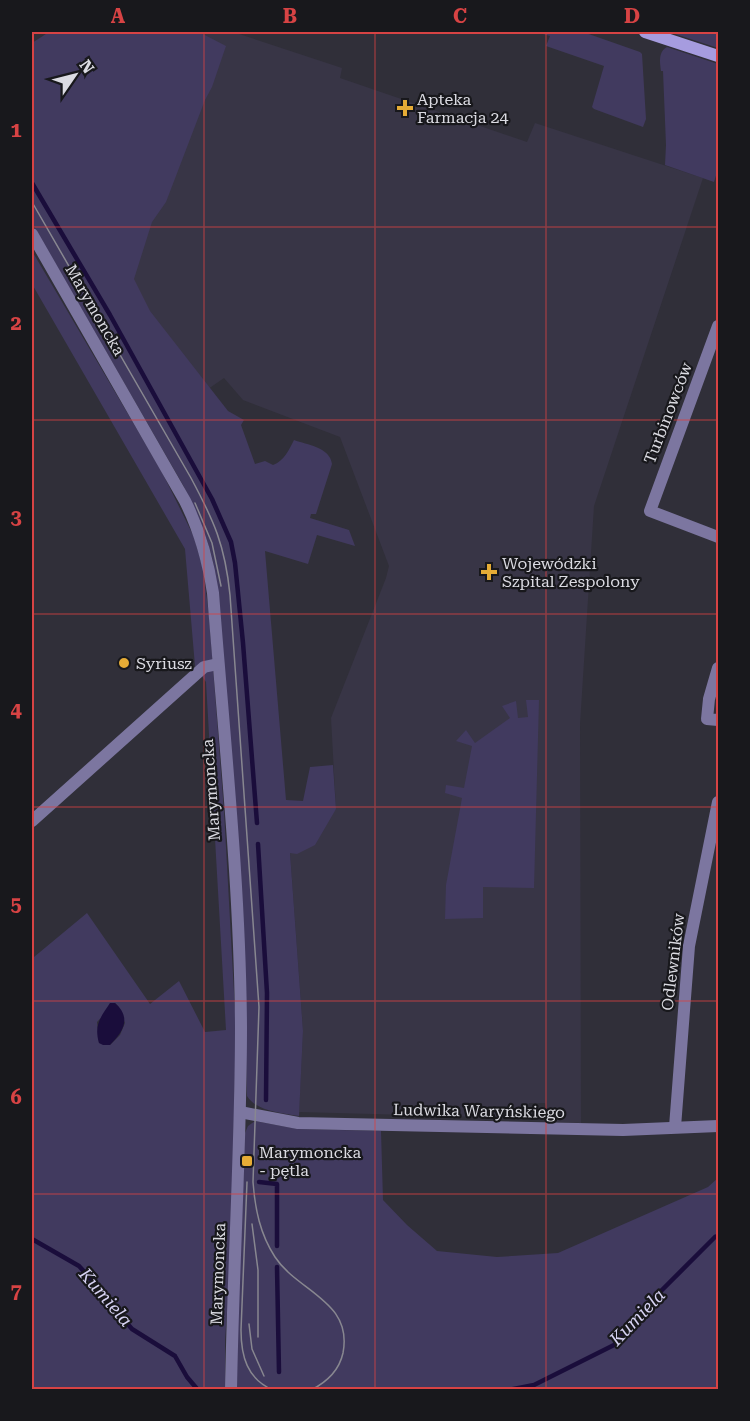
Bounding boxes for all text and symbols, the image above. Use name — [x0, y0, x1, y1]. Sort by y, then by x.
text: A — [111, 4, 126, 28]
text: B — [283, 4, 297, 28]
text: C — [453, 4, 467, 28]
text: D — [624, 4, 640, 28]
north arrow — [45, 45, 105, 105]
text: N — [76, 56, 98, 77]
place label: Apteka Farmacja 24 — [417, 90, 508, 127]
marker: Apteka Farmacja 24 — [398, 101, 412, 115]
text: 1 — [10, 118, 22, 142]
street label: Marymoncka — [61, 261, 129, 359]
text: 2 — [10, 311, 22, 335]
street label: Turbinowców — [640, 359, 696, 466]
text: 3 — [10, 505, 22, 529]
place label: Wojewódzki Szpital Zespolony — [502, 554, 640, 591]
marker: Wojewódzki Szpital Zespolony — [480, 563, 498, 581]
place label: Syriusz — [136, 654, 192, 673]
marker: Syriusz — [117, 656, 131, 670]
text: 4 — [10, 698, 22, 722]
street label: Marymoncka — [198, 738, 224, 842]
text: 5 — [10, 892, 22, 916]
street label: Odlewników — [658, 912, 688, 1012]
text: 6 — [10, 1085, 22, 1109]
street label: Ludwika Waryńskiego — [393, 1100, 565, 1122]
place label: Marymoncka - pętla — [259, 1143, 361, 1180]
marker: Marymoncka - pętla — [240, 1154, 254, 1168]
street label: Marymoncka — [207, 1222, 229, 1325]
water label: Kumiela — [74, 1263, 137, 1331]
text: 7 — [10, 1279, 22, 1303]
water label: Kumiela — [604, 1284, 669, 1350]

